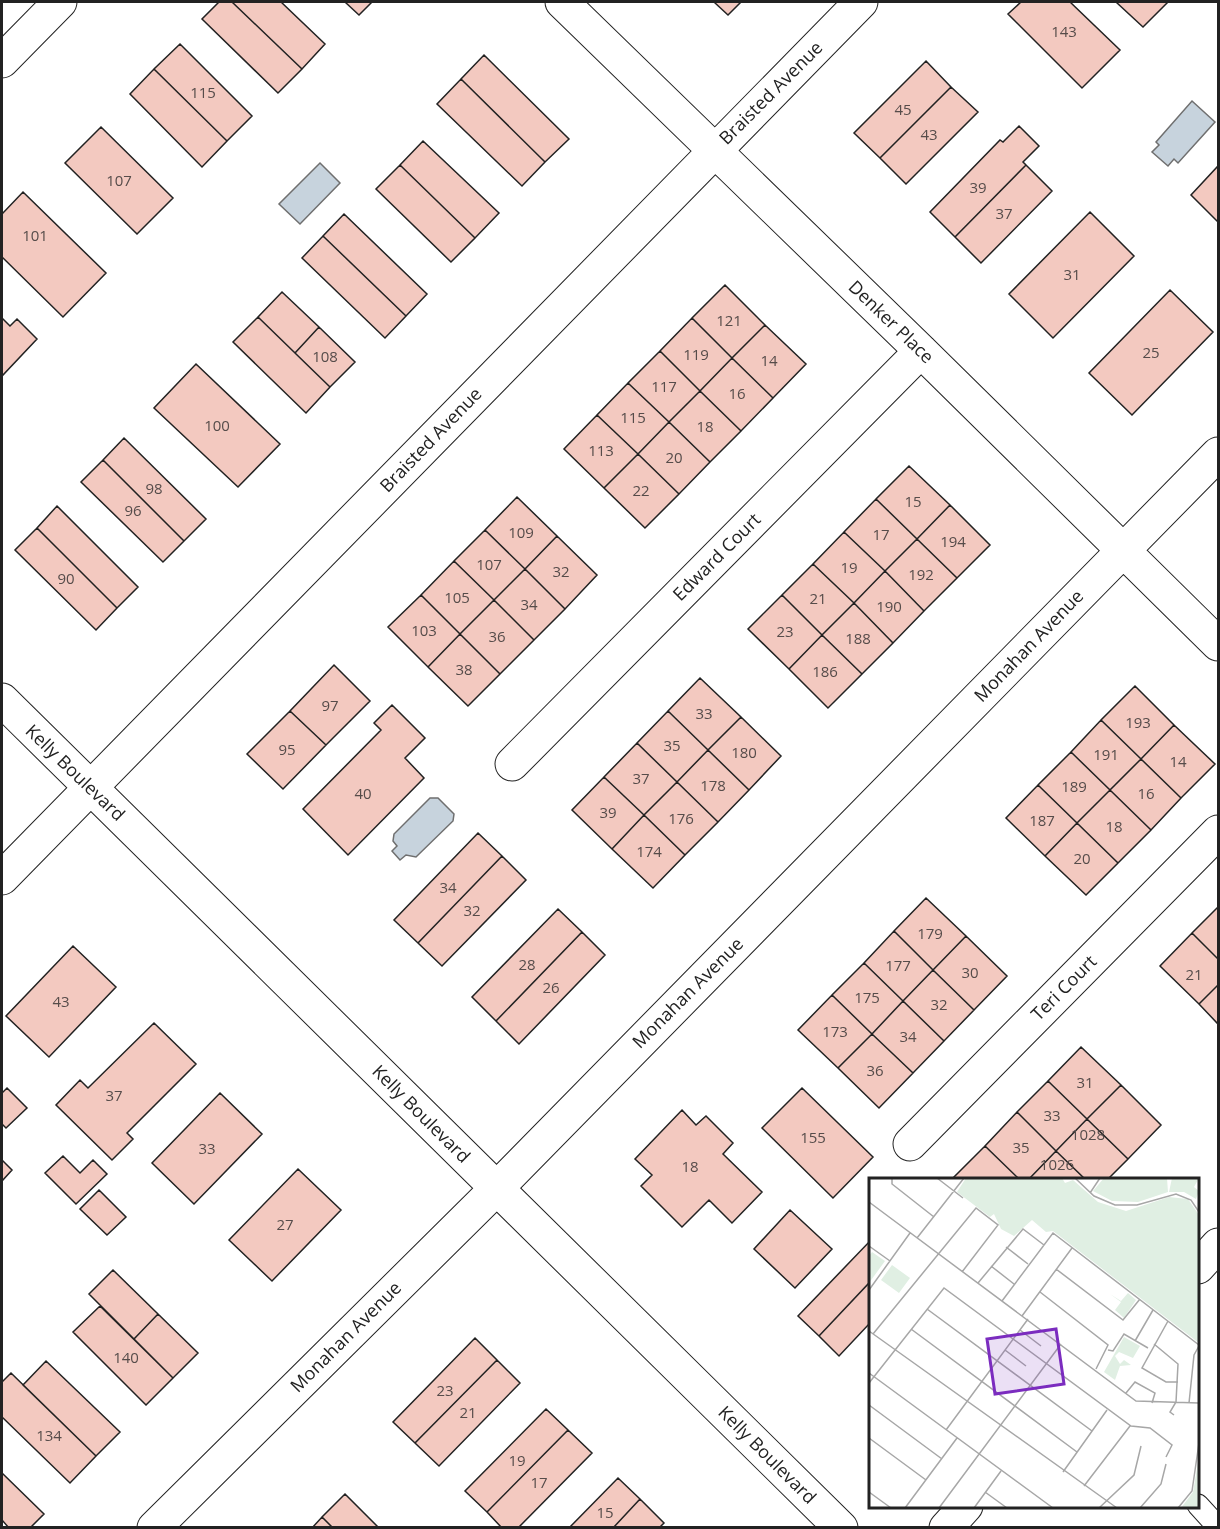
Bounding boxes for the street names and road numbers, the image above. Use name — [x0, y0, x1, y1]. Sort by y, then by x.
street label: Braisted Avenue — [713, 35, 827, 149]
street label: Denker Place — [844, 274, 940, 368]
street label: Braisted Avenue — [374, 382, 486, 497]
street label: Edward Court — [667, 507, 765, 605]
street label: Monahan Avenue — [968, 584, 1088, 707]
street label: Kelly Boulevard — [21, 719, 131, 826]
street label: Monahan Avenue — [627, 932, 748, 1053]
street label: Teri Court — [1025, 949, 1101, 1025]
street label: Kelly Boulevard — [367, 1059, 476, 1168]
street label: Monahan Avenue — [285, 1276, 406, 1397]
street label: Kelly Boulevard — [713, 1400, 822, 1509]

